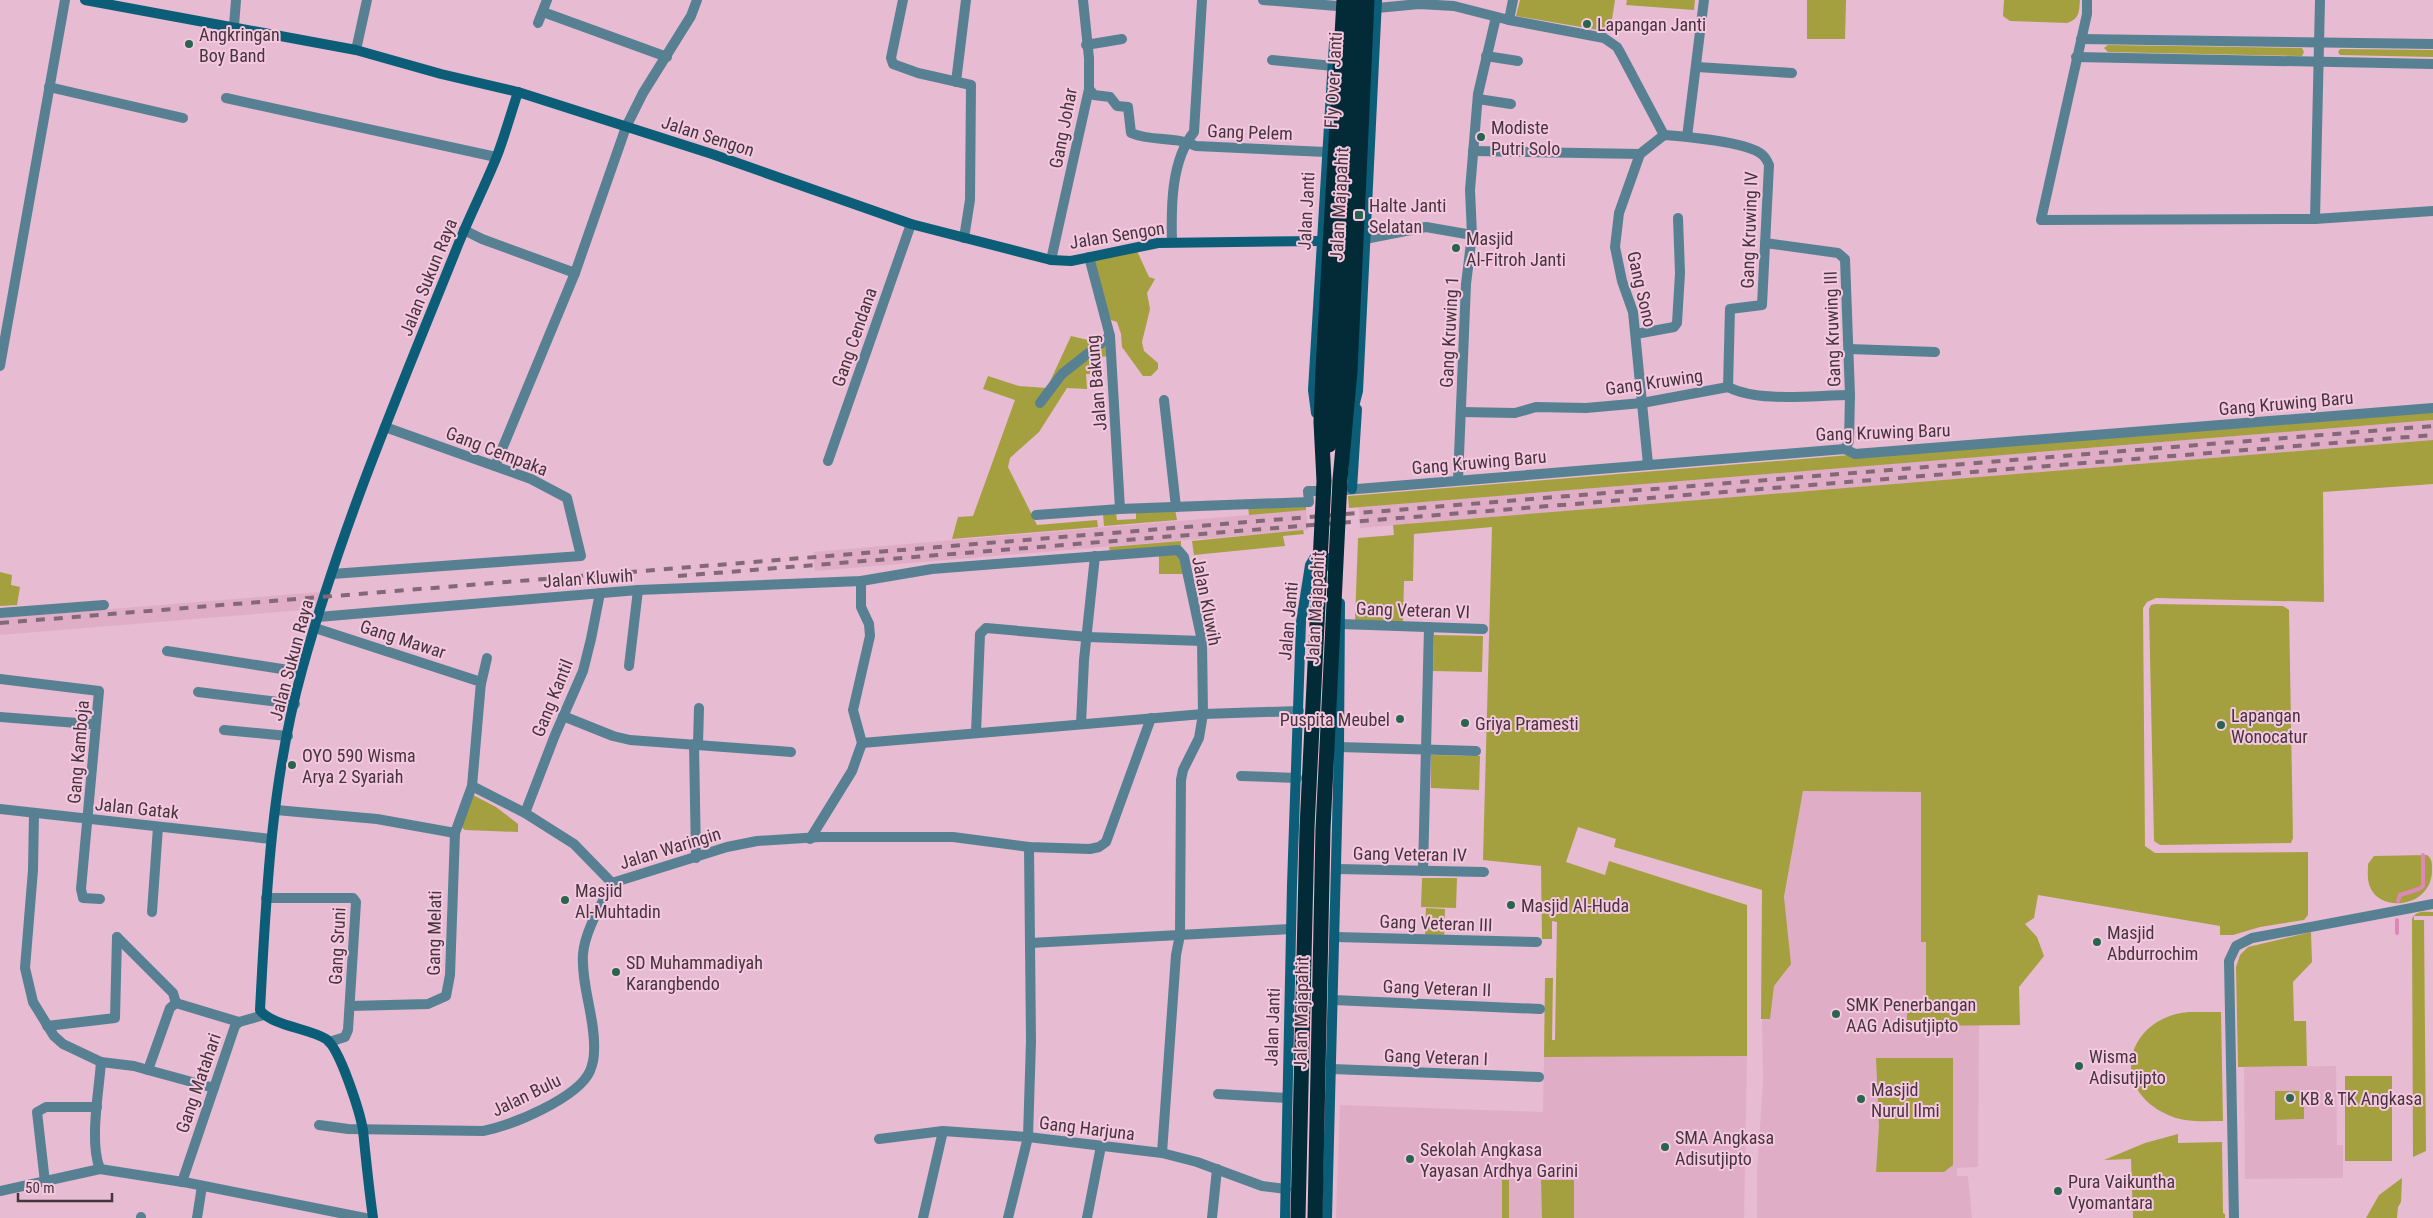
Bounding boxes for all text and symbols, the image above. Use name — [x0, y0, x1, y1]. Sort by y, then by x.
place label: Lapangan Janti — [1597, 14, 1706, 35]
marker: Lapangan Janti — [1581, 18, 1593, 30]
place label: Angkringan Boy Band — [199, 24, 280, 66]
street label: Fly Over Janti — [1320, 31, 1346, 129]
marker: Angkringan Boy Band — [183, 38, 195, 50]
street label: Gang Johar — [1045, 85, 1081, 170]
street label: Jalan Sengon — [659, 111, 757, 161]
place label: Modiste Putri Solo — [1491, 117, 1560, 159]
street label: Gang Pelem — [1207, 120, 1293, 144]
marker: Modiste Putri Solo — [1475, 131, 1487, 143]
street label: Jalan Majapahit — [1326, 147, 1352, 261]
street label: Jalan Janti — [1293, 171, 1319, 251]
street label: Gang Kruwing IV — [1736, 171, 1762, 289]
place label: Halte Janti Selatan — [1369, 195, 1446, 237]
marker: Halte Janti Selatan — [1353, 209, 1365, 221]
street label: Jalan Sukun Raya — [395, 215, 461, 339]
street label: Jalan Sengon — [1068, 217, 1166, 253]
place label: Masjid Al-Fitroh Janti — [1466, 228, 1566, 270]
marker: Masjid Al-Fitroh Janti — [1450, 242, 1462, 254]
street label: Gang Sono — [1623, 249, 1661, 329]
street label: Gang Kruwing III — [1819, 271, 1845, 387]
street label: Gang Kruwing 1 — [1436, 276, 1462, 388]
street label: Gang Cendana — [827, 285, 881, 389]
street label: Jalan Bakung — [1081, 334, 1111, 432]
street label: Gang Kruwing — [1604, 365, 1704, 399]
street label: Gang Kruwing Baru — [2218, 387, 2354, 419]
street label: Gang Kruwing Baru — [1815, 419, 1951, 445]
street label: Gang Cempaka — [443, 422, 551, 480]
street label: Gang Kruwing Baru — [1411, 446, 1547, 478]
street label: Jalan Majapahit — [1302, 551, 1328, 665]
street label: Jalan Kluwih — [1188, 555, 1226, 647]
street label: Jalan Kluwih — [542, 564, 634, 592]
street label: Jalan Janti — [1274, 581, 1302, 661]
street label: Jalan Sukun Raya — [265, 597, 317, 723]
street label: Gang Veteran VI — [1356, 598, 1470, 622]
street label: Gang Mawar — [357, 615, 449, 663]
street label: Gang Kantil — [527, 656, 577, 740]
street label: Gang Kamboja — [63, 700, 93, 804]
place label: Lapangan Wonocatur — [2231, 705, 2308, 747]
place label: Puspita Meubel — [1280, 709, 1390, 730]
marker: Puspita Meubel — [1394, 713, 1406, 725]
place label: Griya Pramesti — [1475, 713, 1579, 734]
marker: Griya Pramesti — [1459, 717, 1471, 729]
marker: Lapangan Wonocatur — [2215, 719, 2227, 731]
place label: OYO 590 Wisma Arya 2 Syariah — [302, 745, 416, 787]
marker: OYO 590 Wisma Arya 2 Syariah — [286, 759, 298, 771]
street label: Jalan Gatak — [94, 793, 180, 823]
street label: Jalan Waringin — [617, 823, 723, 873]
street label: Gang Veteran IV — [1353, 843, 1467, 865]
place label: Masjid Al-Muhtadin — [575, 880, 661, 922]
street label: Gang Melati — [423, 890, 445, 976]
marker: Masjid Al-Muhtadin — [559, 894, 571, 906]
place label: Masjid Al-Huda — [1521, 895, 1629, 916]
marker: Masjid Al-Huda — [1505, 899, 1517, 911]
street label: Gang Sruni — [324, 907, 350, 985]
street label: Gang Veteran III — [1379, 911, 1493, 935]
place label: Masjid Abdurrochim — [2107, 922, 2198, 964]
marker: Masjid Abdurrochim — [2091, 936, 2103, 948]
place label: SD Muhammadiyah Karangbendo — [626, 952, 763, 994]
street label: Jalan Majapahit — [1290, 956, 1312, 1070]
marker: SD Muhammadiyah Karangbendo — [610, 966, 622, 978]
street label: Gang Veteran II — [1382, 976, 1492, 1000]
street label: Jalan Janti — [1260, 987, 1284, 1067]
place label: SMK Penerbangan AAG Adisutjipto — [1846, 994, 1976, 1036]
marker: SMK Penerbangan AAG Adisutjipto — [1830, 1008, 1842, 1020]
street label: Gang Matahari — [171, 1030, 225, 1136]
street label: Gang Veteran I — [1384, 1045, 1488, 1069]
place label: Wisma Adisutjipto — [2089, 1046, 2166, 1088]
marker: Wisma Adisutjipto — [2073, 1060, 2085, 1072]
street label: Jalan Bulu — [488, 1069, 564, 1121]
place label: Masjid Nurul Ilmi — [1871, 1079, 1940, 1121]
place label: KB & TK Angkasa — [2300, 1088, 2422, 1109]
marker: KB & TK Angkasa — [2284, 1092, 2296, 1104]
marker: Masjid Nurul Ilmi — [1855, 1093, 1867, 1105]
street label: Gang Harjuna — [1038, 1112, 1136, 1144]
place label: SMA Angkasa Adisutjipto — [1675, 1127, 1774, 1169]
place label: Sekolah Angkasa Yayasan Ardhya Garini — [1420, 1139, 1578, 1181]
marker: SMA Angkasa Adisutjipto — [1659, 1141, 1671, 1153]
marker: Sekolah Angkasa Yayasan Ardhya Garini — [1404, 1153, 1416, 1165]
scale bar — [18, 1170, 111, 1202]
place label: Pura Vaikuntha Vyomantara — [2068, 1171, 2175, 1213]
text: 50 m — [25, 1179, 55, 1197]
marker: Pura Vaikuntha Vyomantara — [2052, 1185, 2064, 1197]

